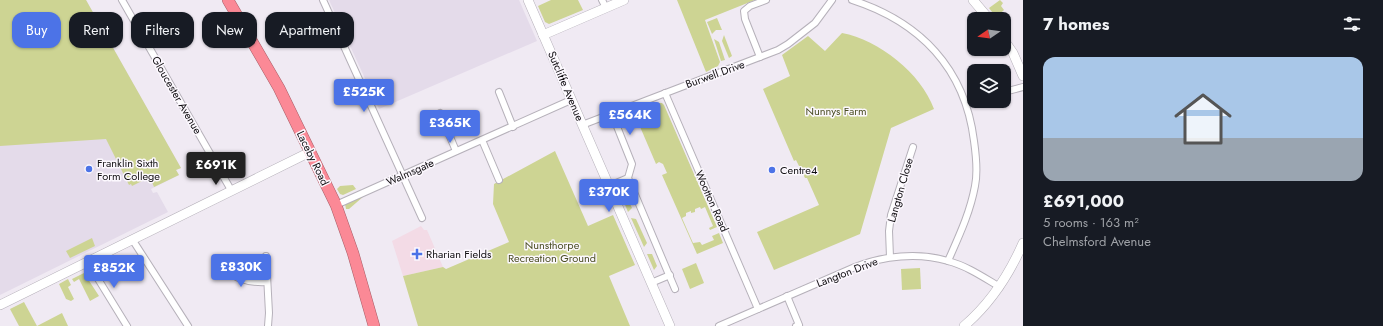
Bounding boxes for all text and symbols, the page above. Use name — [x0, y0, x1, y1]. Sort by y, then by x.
chip: Buy — [12, 12, 61, 48]
chip: Rent — [69, 12, 123, 48]
chip: Filters — [131, 12, 194, 48]
chip: New — [202, 12, 257, 48]
chip: Apartment — [265, 12, 354, 48]
north arrow — [967, 12, 1011, 56]
map controls — [967, 12, 1011, 108]
text: 7 homes — [1043, 12, 1110, 36]
icon: filters — [1341, 13, 1363, 35]
street label: Sutcliffe Avenue — [544, 49, 588, 124]
street label: Gloucester Avenue — [148, 53, 206, 137]
street label: Burwell Drive — [683, 56, 747, 92]
button: layers — [967, 64, 1011, 108]
pin: £525K — [336, 79, 392, 113]
text: £525K — [343, 82, 385, 101]
icon: home — [1167, 83, 1239, 155]
pin: £564K — [602, 102, 658, 136]
park label: Nunnys Farm — [805, 103, 867, 119]
text: £564K — [608, 105, 652, 124]
pin: £365K — [422, 110, 478, 144]
text: £365K — [429, 113, 471, 132]
street label: Laceby Road — [293, 128, 333, 188]
pin: £691K — [188, 152, 244, 186]
street label: Walmsgate — [384, 154, 437, 190]
place label: Franklin Sixth Form College — [97, 155, 160, 184]
text: £691K — [195, 155, 237, 174]
street label: Langton Close — [883, 156, 917, 224]
place label: Centre4 — [780, 162, 818, 178]
marker: Franklin Sixth Form College — [84, 164, 94, 174]
marker: Centre4 — [767, 165, 777, 175]
street label: Wootton Road — [691, 168, 733, 234]
pin: £370K — [581, 179, 637, 213]
text: £370K — [588, 182, 630, 201]
text: £691,000 — [1043, 189, 1124, 213]
text: 5 rooms · 163 m² — [1043, 213, 1139, 232]
text: Chelmsford Avenue — [1043, 232, 1151, 251]
park label: Nunsthorpe Recreation Ground — [508, 237, 596, 266]
place label: Rharian Fields — [426, 246, 492, 262]
marker: Rharian Fields — [411, 248, 423, 260]
street label: Langton Drive — [814, 253, 880, 291]
pin: £830K — [213, 254, 269, 288]
pin: £852K — [86, 255, 142, 289]
text: £830K — [220, 257, 262, 276]
text: £852K — [93, 258, 135, 277]

